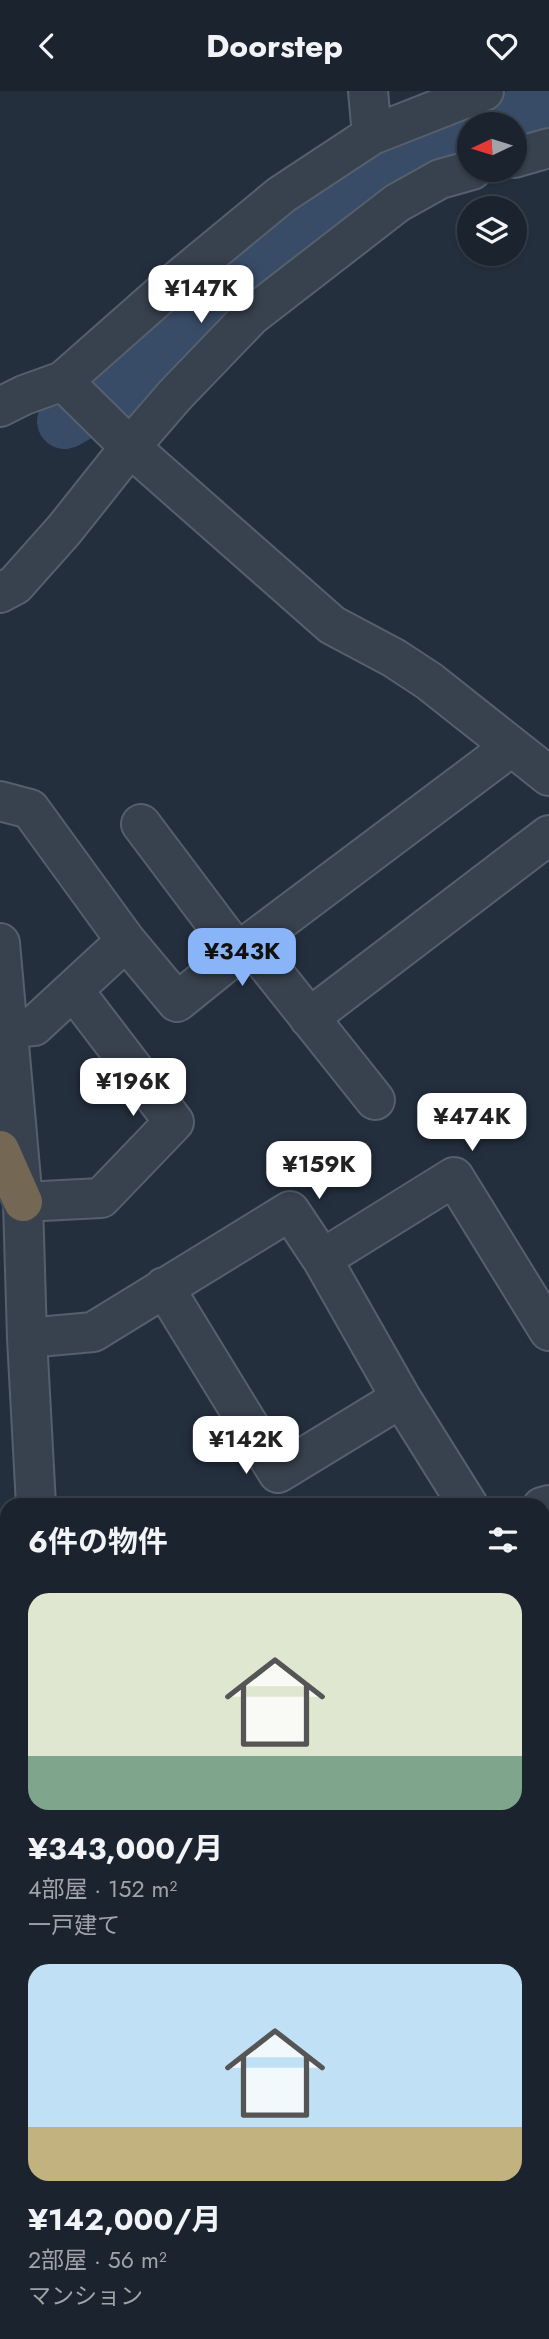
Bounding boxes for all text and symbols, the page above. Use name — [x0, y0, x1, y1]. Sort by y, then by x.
text: Doorstep — [206, 23, 343, 69]
icon: back — [28, 27, 66, 65]
icon: heart — [483, 27, 521, 65]
north arrow — [457, 112, 527, 182]
map controls — [457, 112, 527, 266]
button: layers — [457, 196, 527, 266]
pin: ¥147K — [152, 265, 250, 325]
text: ¥147K — [164, 271, 238, 305]
pin: ¥343K — [193, 929, 291, 988]
text: ¥343K — [204, 934, 280, 968]
pin: ¥196K — [84, 1059, 182, 1118]
text: ¥196K — [96, 1064, 170, 1098]
pin: ¥474K — [423, 1093, 521, 1153]
text: ¥474K — [433, 1099, 511, 1133]
pin: ¥159K — [270, 1141, 368, 1201]
text: ¥159K — [282, 1147, 356, 1181]
pin: ¥142K — [197, 1417, 295, 1476]
text: ¥142K — [209, 1422, 283, 1456]
text: 6件の物件 — [28, 1520, 168, 1563]
icon: filters — [484, 1521, 522, 1559]
icon: home — [212, 1639, 338, 1765]
text: ¥343,000/月 — [28, 1827, 223, 1870]
text: 4部屋 · 152 m² — [28, 1872, 177, 1906]
text: 一戸建て — [28, 1908, 120, 1942]
icon: home — [212, 2010, 338, 2136]
text: ¥142,000/月 — [28, 2198, 222, 2241]
text: 2部屋 · 56 m² — [28, 2243, 167, 2277]
text: マンション — [28, 2279, 143, 2313]

